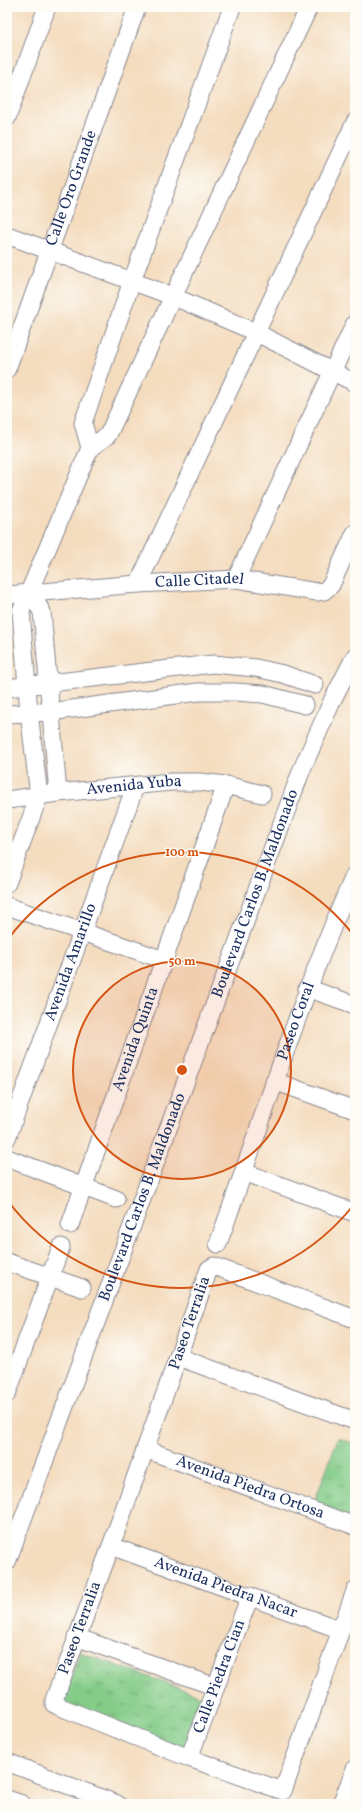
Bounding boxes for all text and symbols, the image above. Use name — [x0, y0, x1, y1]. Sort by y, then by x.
street label: Calle Oro Grande — [41, 127, 103, 249]
street label: Calle Citadel — [154, 568, 246, 594]
street label: Avenida Yuba — [86, 771, 182, 801]
street label: Boulevard Carlos B. Maldonado — [207, 786, 304, 1001]
text: 100 m — [165, 845, 199, 861]
street label: Avenida Amarillo — [40, 900, 103, 1024]
text: 50 m — [168, 954, 196, 970]
street label: Paseo Coral — [272, 979, 321, 1064]
street label: Avenida Quinta — [107, 984, 165, 1095]
centre of rings — [175, 1063, 189, 1077]
street label: Boulevard Carlos B. Maldonado — [94, 1090, 191, 1305]
street label: Paseo Terralia — [164, 1273, 216, 1373]
street label: Avenida Piedra Ortosa — [173, 1450, 328, 1525]
street label: Avenida Piedra Nacar — [151, 1552, 301, 1624]
street label: Paseo Terralia — [53, 1578, 107, 1678]
street label: Calle Piedra Cian — [188, 1616, 251, 1737]

